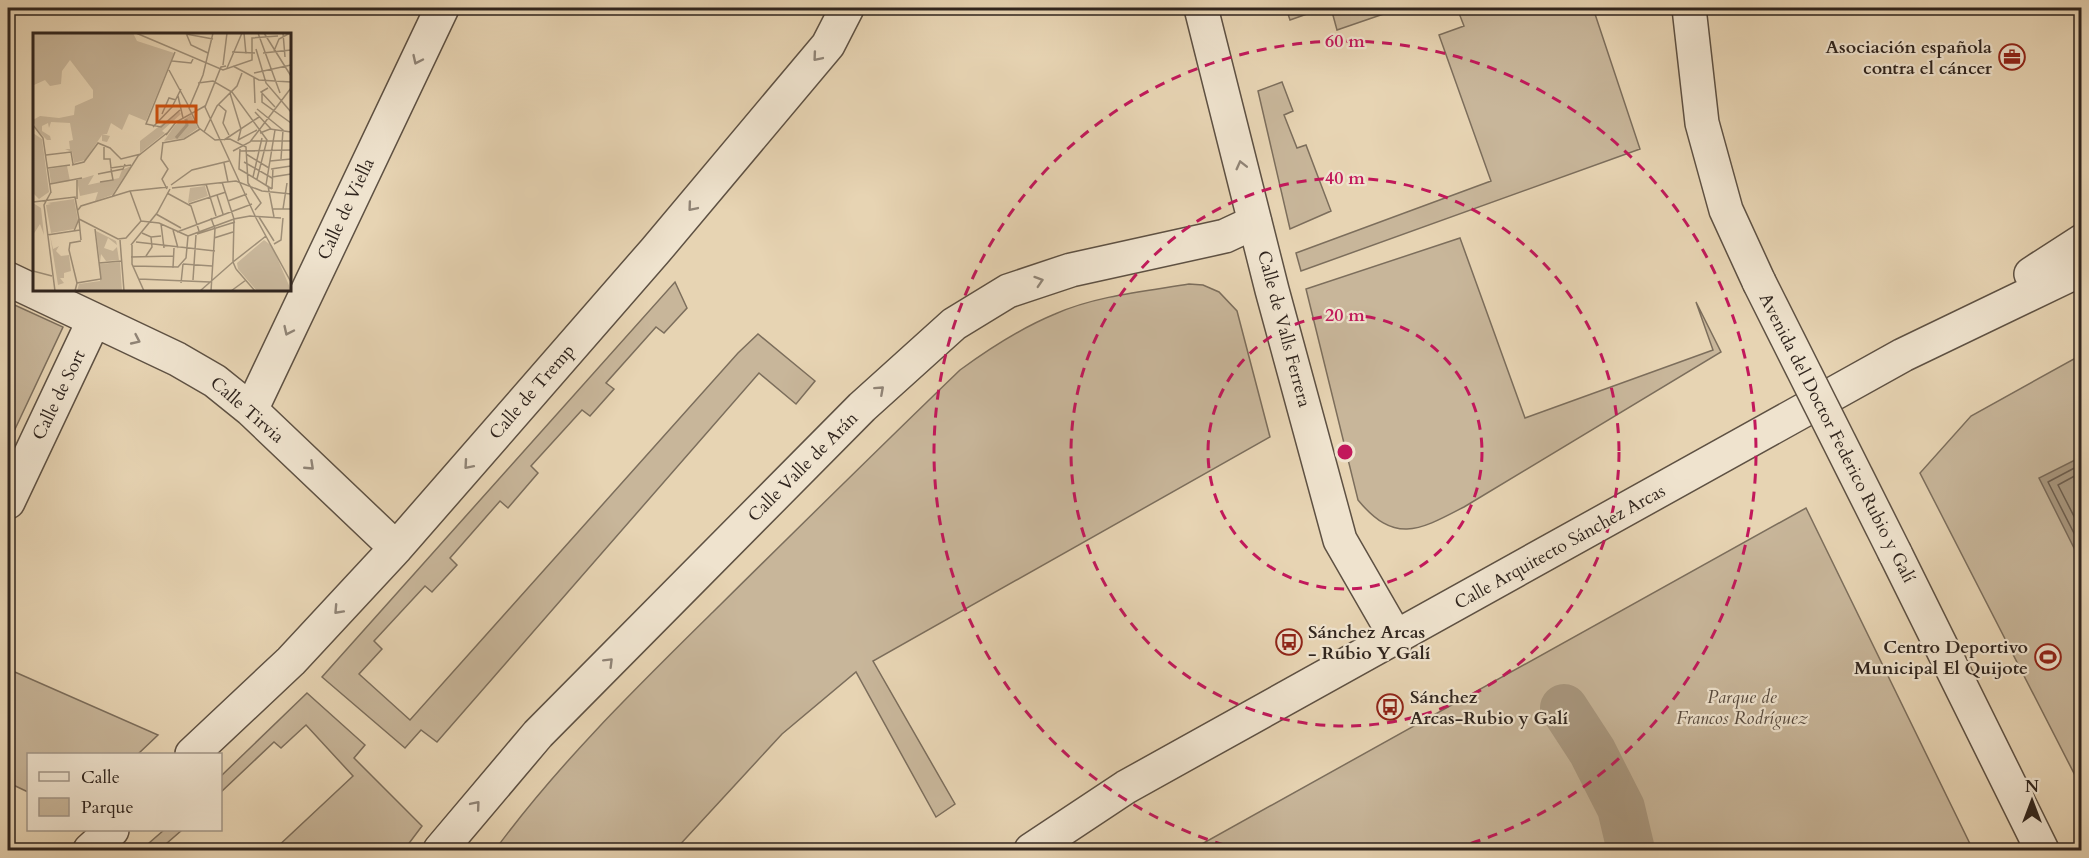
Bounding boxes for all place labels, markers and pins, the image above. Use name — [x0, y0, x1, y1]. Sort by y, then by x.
place label: Asociación española contra el cáncer — [1826, 35, 1993, 81]
office icon: Asociación española contra el cáncer — [1997, 42, 2027, 72]
centre of rings — [1335, 442, 1355, 462]
place label: Sánchez Arcas - Rubio Y Galí — [1308, 620, 1431, 666]
bus stop icon: Sánchez Arcas - Rubio Y Galí — [1274, 627, 1304, 657]
place label: Centro Deportivo Municipal El Quijote — [1854, 635, 2028, 681]
sports icon: Centro Deportivo Municipal El Quijote — [2033, 642, 2063, 672]
place label: Sánchez Arcas-Rubio y Galí — [1410, 685, 1568, 731]
bus stop icon: Sánchez Arcas-Rubio y Galí — [1375, 692, 1405, 722]

